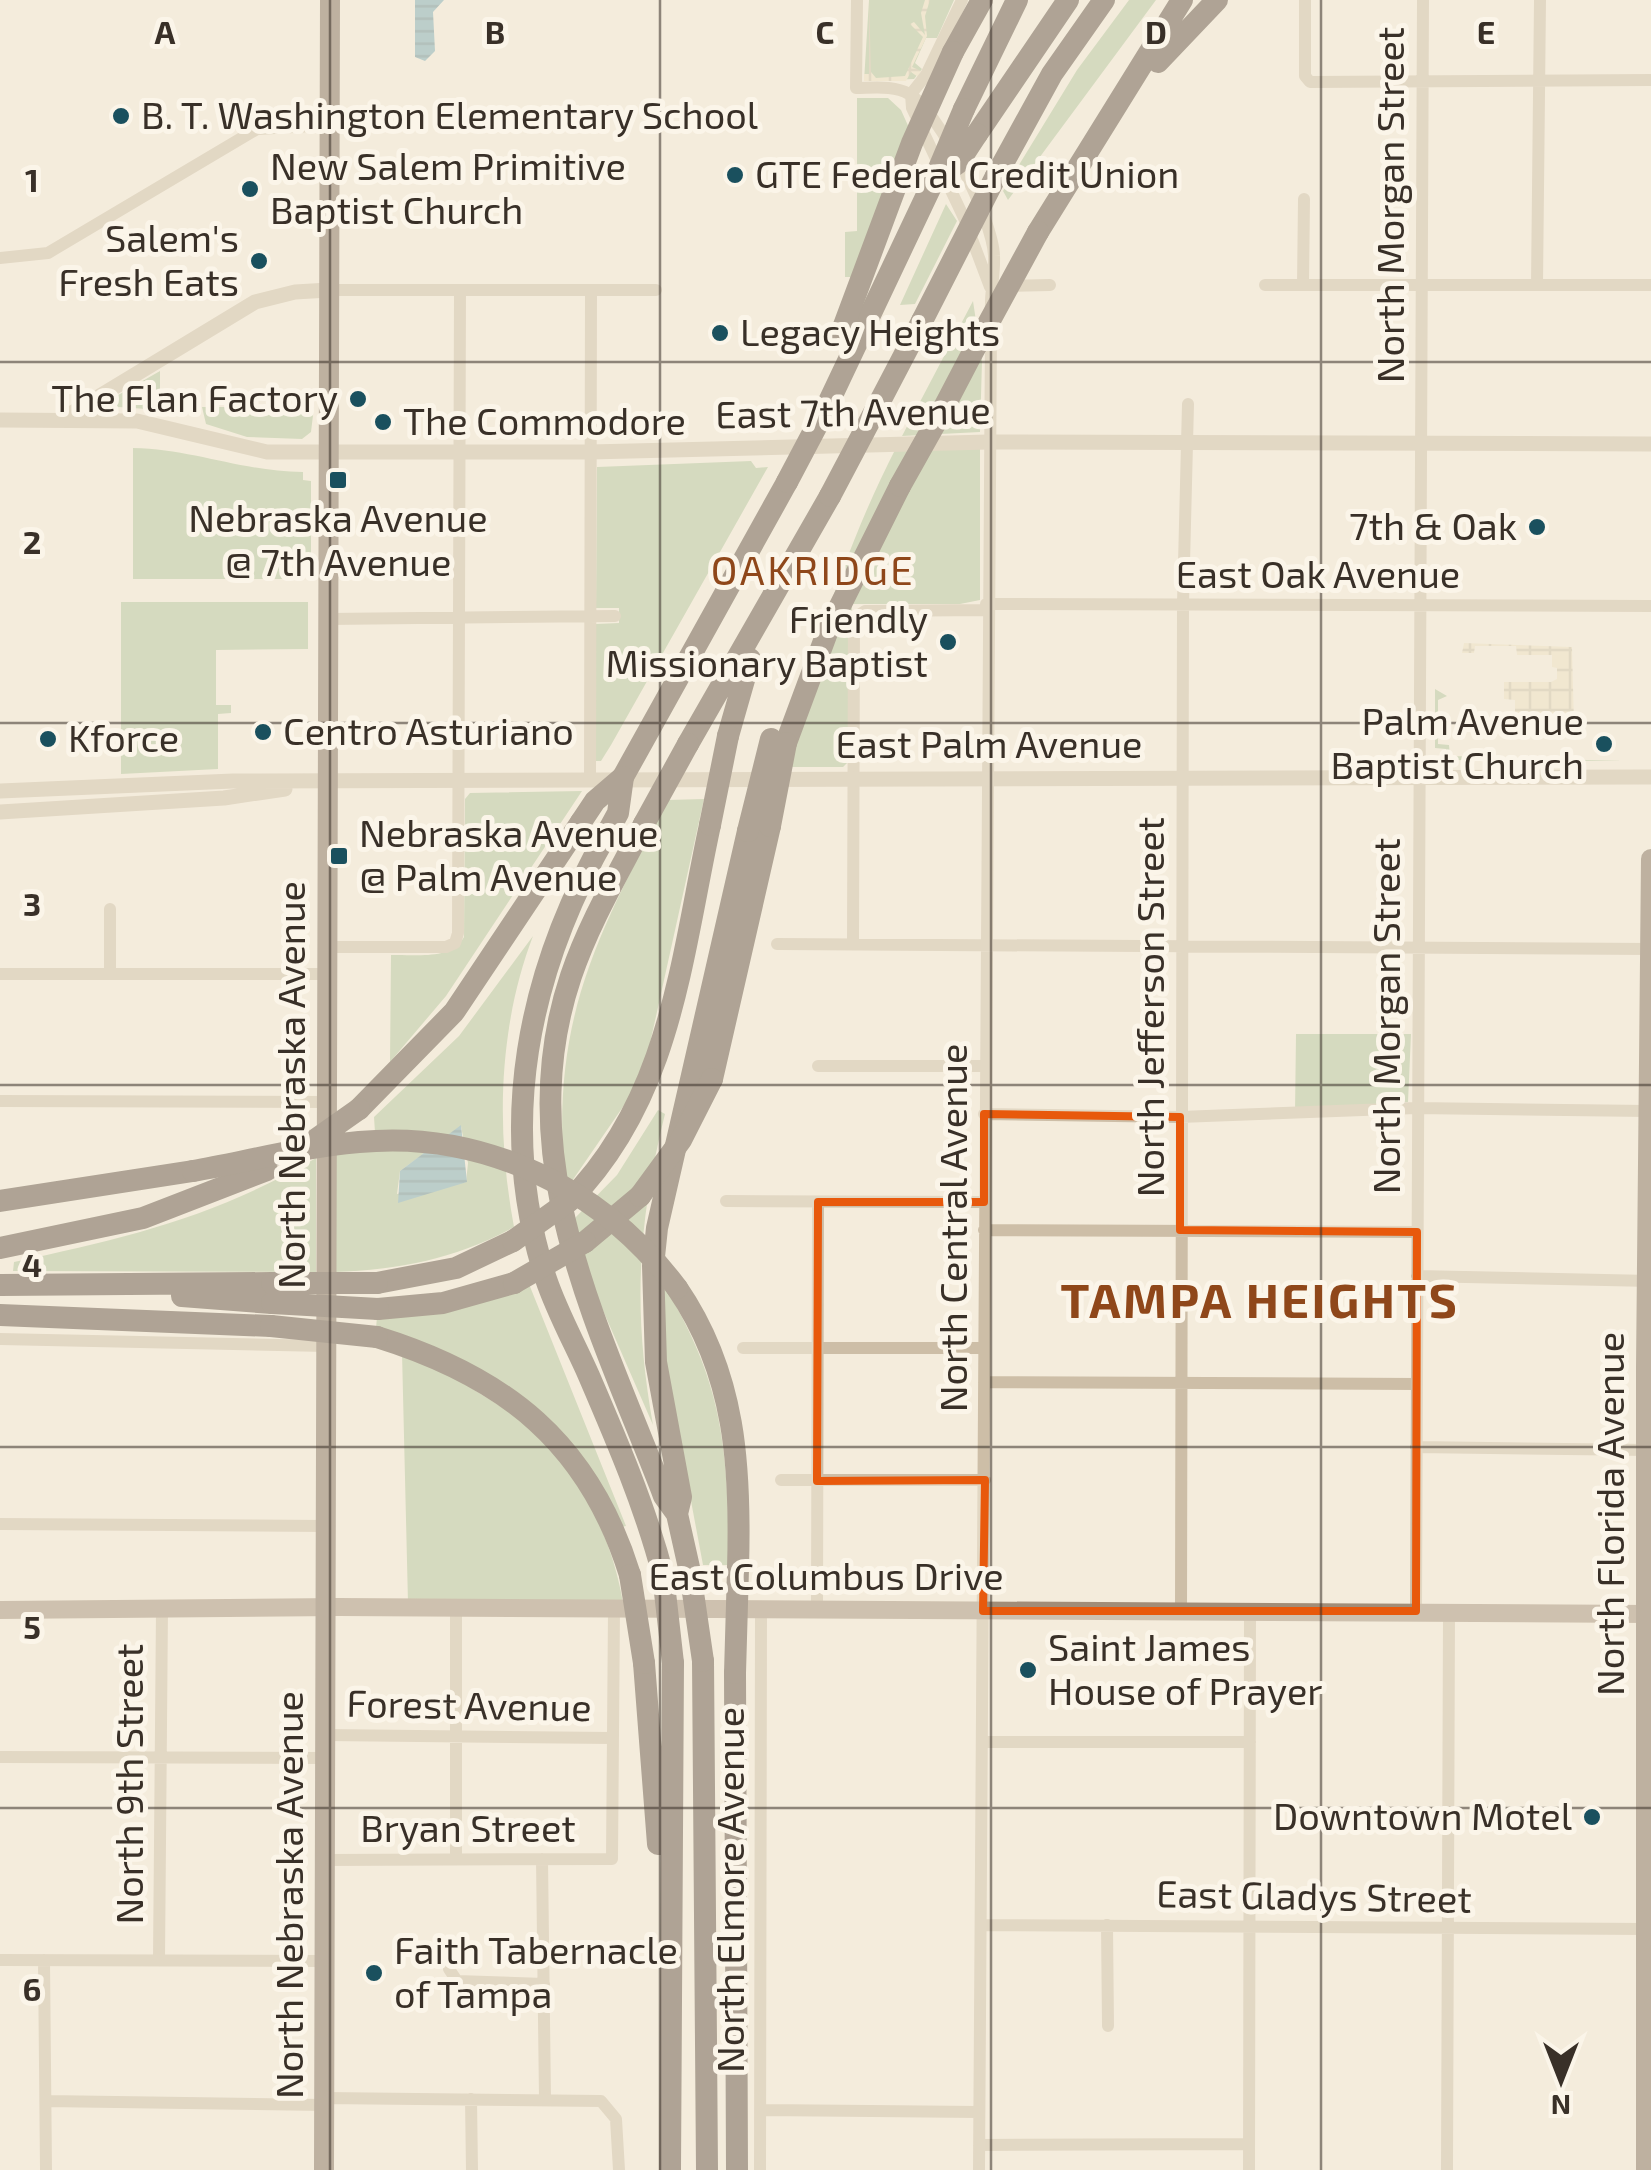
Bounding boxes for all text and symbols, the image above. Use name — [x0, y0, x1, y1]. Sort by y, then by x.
text: A — [155, 12, 176, 50]
text: B — [485, 12, 505, 50]
text: C — [816, 12, 834, 50]
text: D — [1145, 12, 1167, 50]
text: E — [1477, 12, 1495, 50]
street label: North Morgan Street — [1366, 27, 1412, 383]
place label: B. T. Washington Elementary School — [141, 91, 758, 137]
marker: B. T. Washington Elementary School — [110, 105, 132, 127]
place label: New Salem Primitive Baptist Church — [270, 142, 626, 232]
place label: GTE Federal Credit Union — [755, 150, 1179, 196]
text: 1 — [25, 160, 39, 198]
marker: GTE Federal Credit Union — [724, 164, 746, 186]
marker: New Salem Primitive Baptist Church — [239, 178, 261, 200]
place label: Salem's Fresh Eats — [58, 214, 239, 304]
marker: Salem's Fresh Eats — [248, 250, 270, 272]
place label: Legacy Heights — [740, 308, 1000, 354]
marker: Legacy Heights — [709, 322, 731, 344]
place label: The Flan Factory — [51, 374, 338, 420]
street label: East 7th Avenue — [715, 386, 991, 436]
marker: The Flan Factory — [347, 388, 369, 410]
place label: The Commodore — [403, 397, 686, 443]
marker: The Commodore — [372, 411, 394, 433]
marker: Nebraska Avenue @ 7th Avenue — [327, 469, 349, 491]
place label: Nebraska Avenue @ 7th Avenue — [188, 494, 488, 584]
place label: 7th & Oak — [1349, 502, 1517, 548]
marker: 7th & Oak — [1526, 516, 1548, 538]
text: 2 — [23, 522, 41, 560]
district label: OAKRIDGE — [711, 545, 915, 593]
street label: East Oak Avenue — [1176, 550, 1460, 596]
place label: Friendly Missionary Baptist — [606, 595, 928, 685]
marker: Friendly Missionary Baptist — [937, 631, 959, 653]
place label: Palm Avenue Baptist Church — [1331, 697, 1584, 787]
place label: Centro Asturiano — [283, 707, 574, 753]
place label: Kforce — [68, 714, 179, 760]
street label: East Palm Avenue — [835, 720, 1143, 766]
marker: Centro Asturiano — [252, 721, 274, 743]
marker: Kforce — [37, 728, 59, 750]
marker: Palm Avenue Baptist Church — [1593, 733, 1615, 755]
place label: Nebraska Avenue @ Palm Avenue — [359, 809, 658, 899]
street label: North Jefferson Street — [1126, 817, 1172, 1197]
street label: North Morgan Street — [1362, 838, 1408, 1194]
marker: Nebraska Avenue @ Palm Avenue — [328, 845, 350, 867]
street label: North Nebraska Avenue — [267, 881, 313, 1289]
text: 3 — [23, 884, 41, 922]
street label: North Central Avenue — [929, 1044, 975, 1412]
text: 4 — [22, 1245, 42, 1283]
district label: TAMPA HEIGHTS — [1061, 1270, 1459, 1328]
street label: North Florida Avenue — [1586, 1332, 1632, 1696]
street label: East Columbus Drive — [648, 1552, 1004, 1598]
text: 5 — [23, 1607, 41, 1645]
place label: Saint James House of Prayer — [1048, 1623, 1323, 1713]
street label: North 9th Street — [105, 1643, 151, 1925]
marker: Saint James House of Prayer — [1017, 1659, 1039, 1681]
street label: Forest Avenue — [346, 1679, 592, 1729]
street label: North Nebraska Avenue — [265, 1691, 311, 2099]
street label: North Elmore Avenue — [706, 1707, 752, 2073]
place label: Downtown Motel — [1273, 1792, 1572, 1838]
street label: Bryan Street — [360, 1804, 576, 1850]
marker: Downtown Motel — [1581, 1806, 1603, 1828]
street label: East Gladys Street — [1156, 1869, 1472, 1921]
place label: Faith Tabernacle of Tampa — [394, 1926, 678, 2016]
marker: Faith Tabernacle of Tampa — [363, 1962, 385, 1984]
text: 6 — [23, 1969, 41, 2007]
north arrow — [1511, 2030, 1611, 2130]
text: N — [1551, 2089, 1571, 2123]

